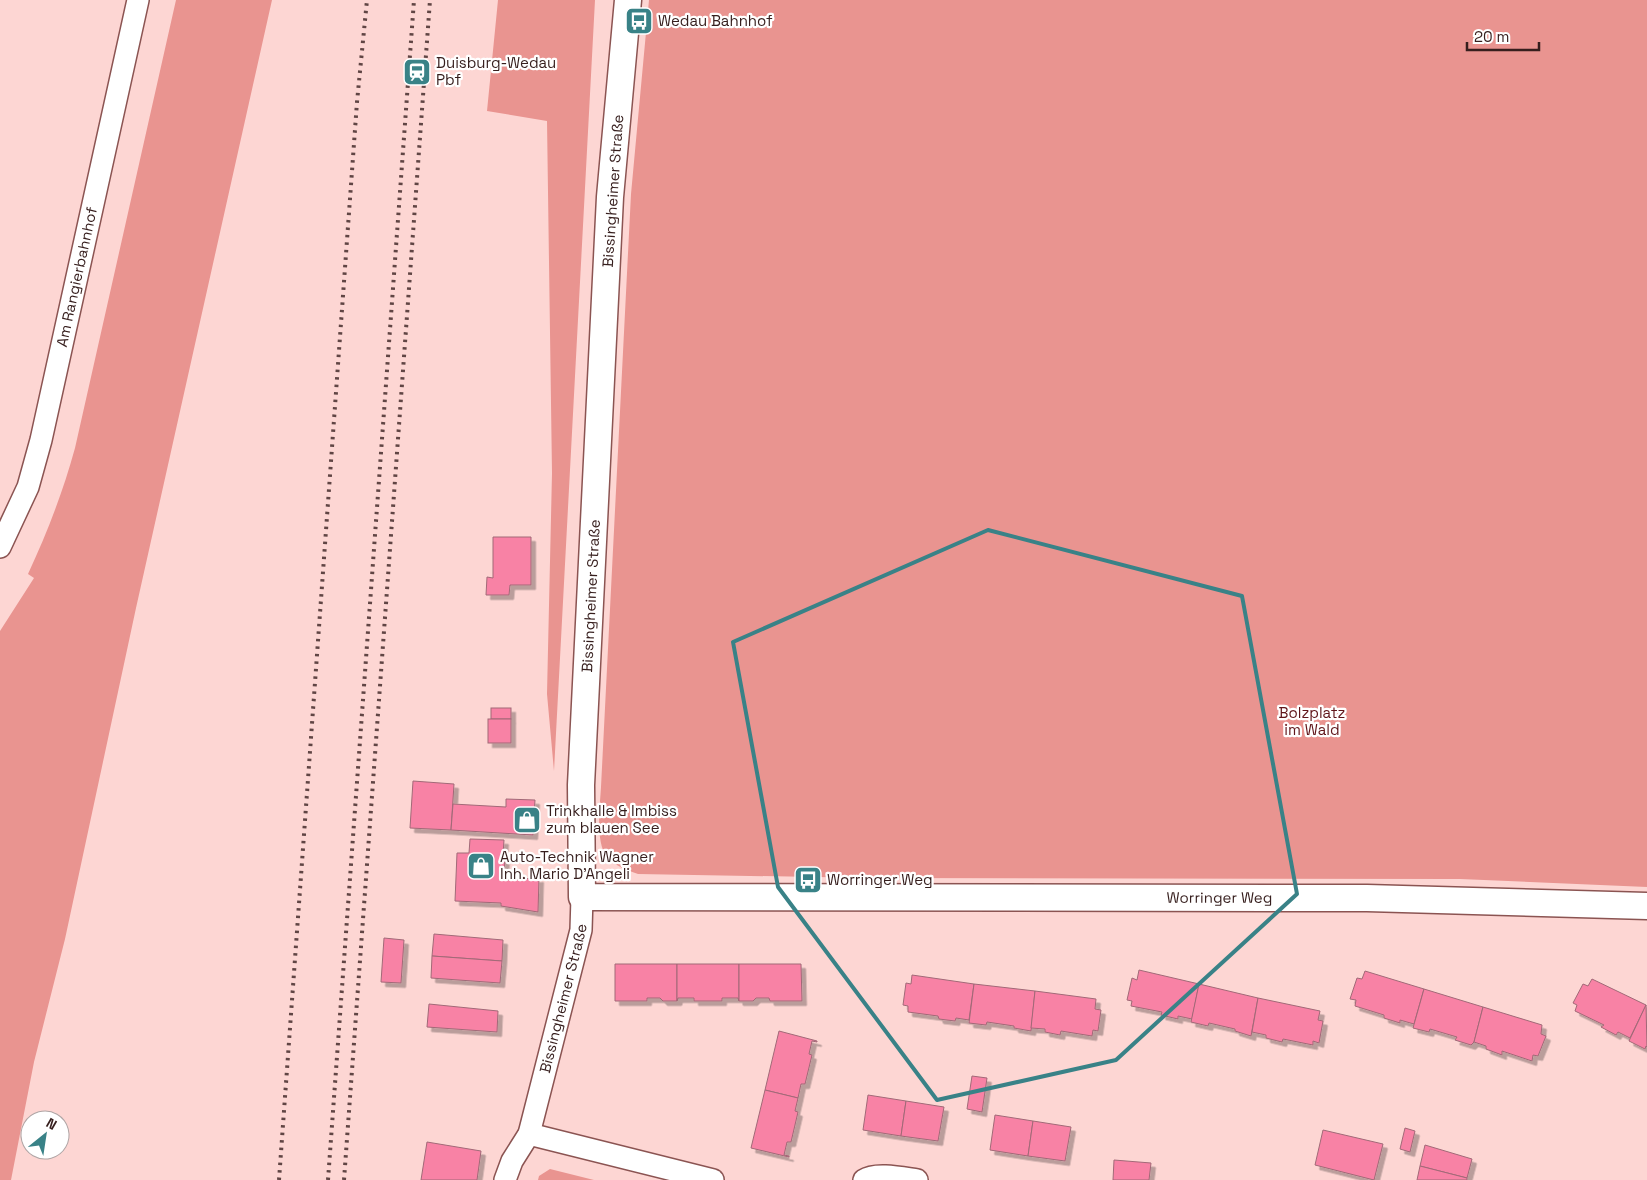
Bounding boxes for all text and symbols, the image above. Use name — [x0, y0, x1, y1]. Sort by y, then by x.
bus stop icon: Wedau Bahnhof — [624, 6, 654, 36]
place label: Wedau Bahnhof — [658, 11, 773, 30]
scale bar — [1467, 20, 1540, 52]
text: 20 m — [1474, 27, 1509, 46]
place label: Duisburg-Wedau Pbf — [436, 53, 556, 89]
station icon: Duisburg-Wedau Pbf — [402, 57, 432, 87]
street label: Bissingheimer Straße — [598, 114, 627, 268]
street label: Am Rangierbahnhof — [52, 205, 101, 349]
street label: Bissingheimer Straße — [577, 519, 604, 673]
park label: Bolzplatz im Wald — [1279, 703, 1345, 739]
place label: Trinkhalle & Imbiss zum blauen See — [546, 801, 677, 837]
shop icon: Trinkhalle & Imbiss zum blauen See — [512, 805, 542, 835]
place label: Auto-Technik Wagner Inh. Mario D'Angeli — [500, 847, 654, 883]
shop icon: Auto-Technik Wagner Inh. Mario D'Angeli — [466, 851, 496, 881]
bus stop icon: Worringer Weg — [793, 865, 823, 895]
place label: Worringer Weg — [827, 870, 933, 889]
street label: Worringer Weg — [1167, 888, 1272, 907]
street label: Bissingheimer Straße — [535, 924, 590, 1075]
north arrow — [20, 1110, 70, 1160]
text: N — [43, 1114, 60, 1134]

